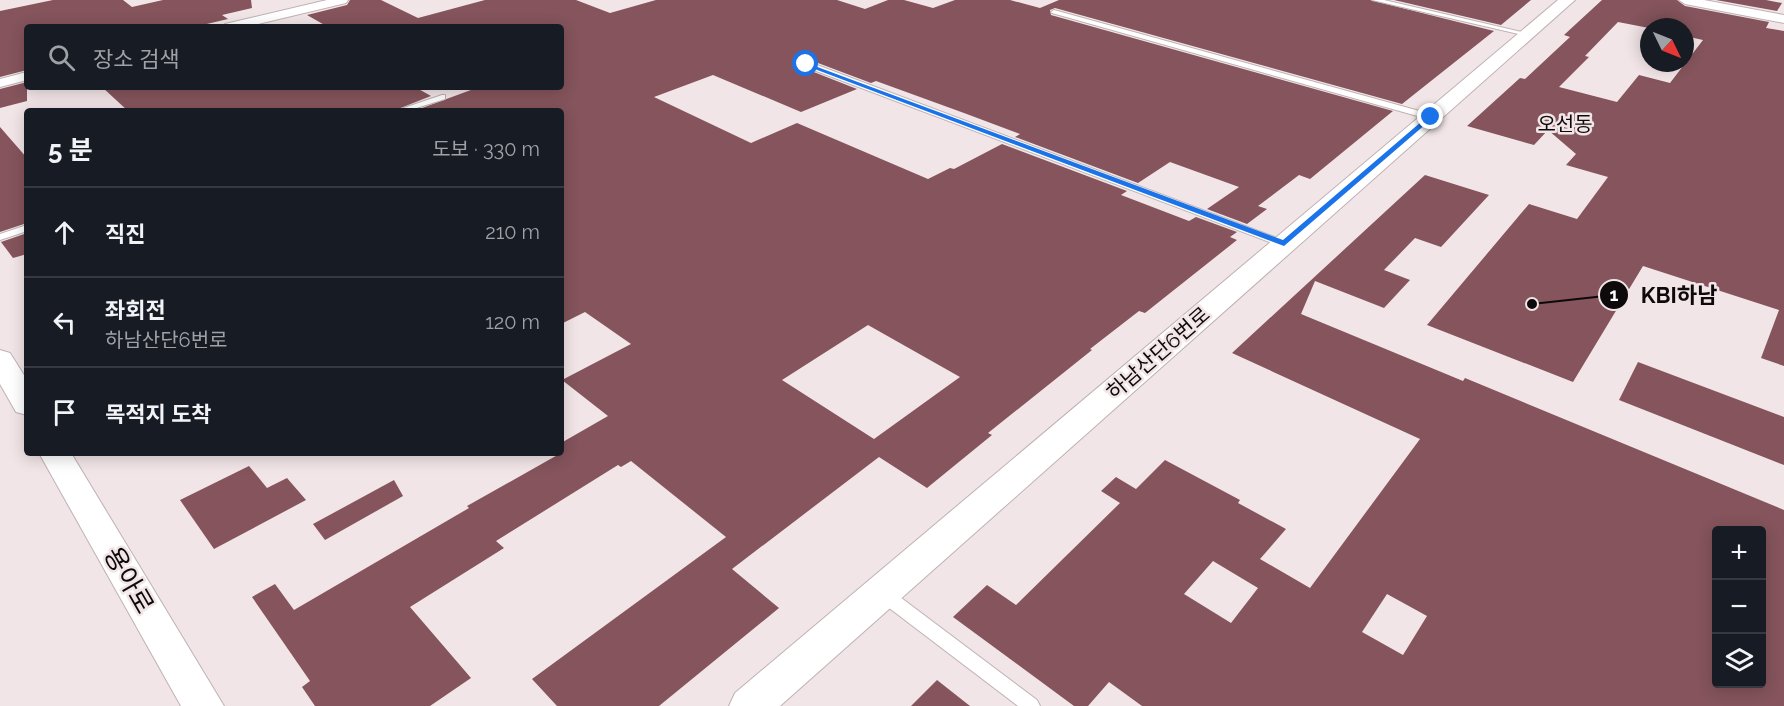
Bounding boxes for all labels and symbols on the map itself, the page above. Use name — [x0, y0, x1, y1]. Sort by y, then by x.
north arrow — [1640, 18, 1694, 72]
route start — [792, 50, 818, 76]
route end — [1417, 103, 1443, 129]
district label: 오선동 — [1537, 112, 1593, 136]
callout: KBI하남 — [1599, 275, 1730, 315]
text: KBI하남 — [1641, 282, 1717, 308]
text: 1 — [1610, 284, 1619, 305]
street label: 하남산단6번로 — [1101, 301, 1215, 405]
street label: 용아로 — [98, 541, 160, 619]

